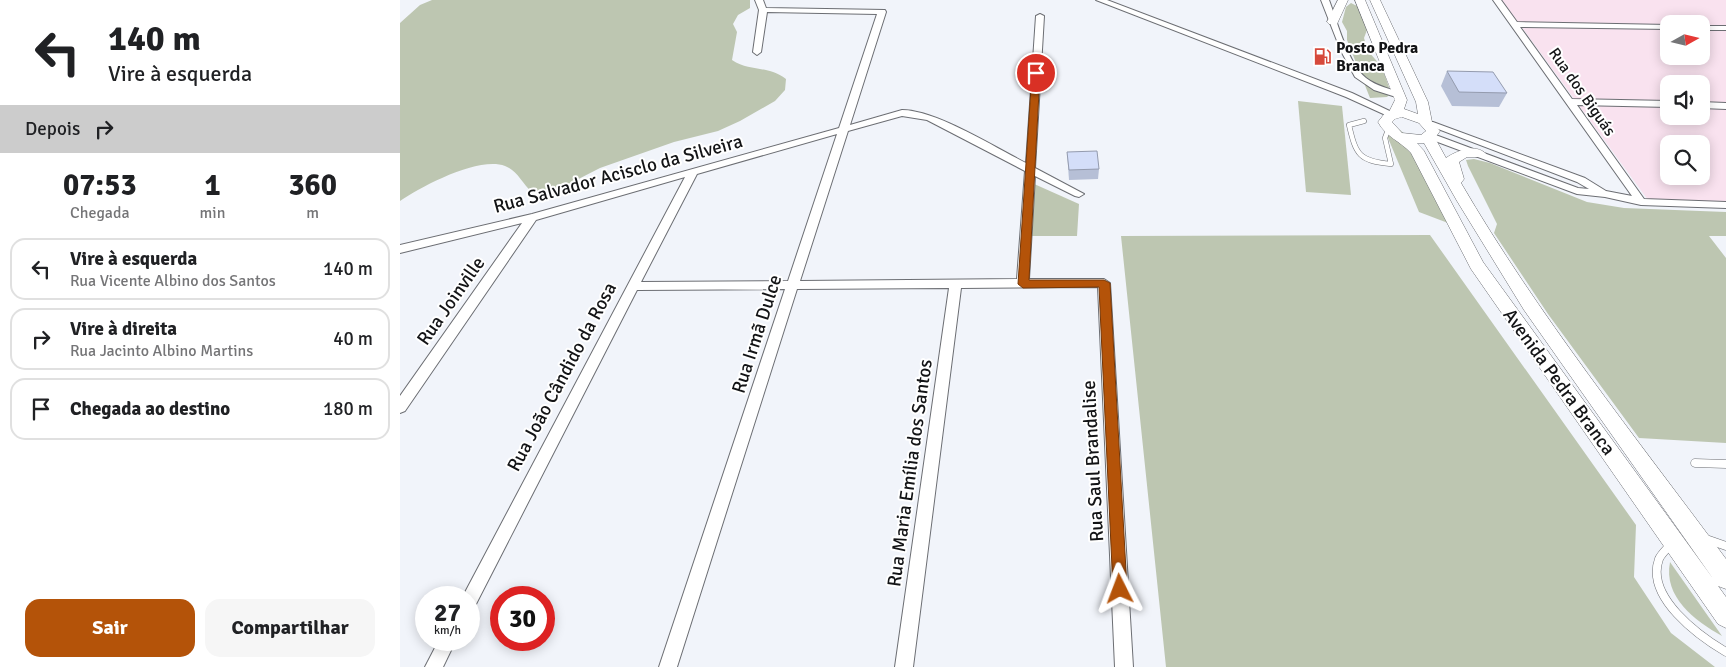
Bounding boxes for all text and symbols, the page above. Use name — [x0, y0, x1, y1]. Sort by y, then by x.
north arrow — [1660, 15, 1710, 65]
map controls — [1660, 15, 1710, 185]
text: 140 m — [108, 17, 201, 60]
icon: left — [25, 20, 90, 85]
place label: Posto Pedra Branca — [1336, 38, 1418, 76]
street label: Rua dos Biguás — [1544, 44, 1620, 140]
fuel station icon: Posto Pedra Branca — [1312, 47, 1332, 67]
pin — [1015, 52, 1057, 94]
icon: arrive — [1022, 59, 1050, 87]
text: Vire à esquerda — [108, 60, 252, 87]
button: sound — [1660, 75, 1710, 125]
icon: right — [90, 115, 118, 143]
text: Depois — [25, 117, 80, 141]
street label: Rua Salvador Acisclo da Silveira — [491, 129, 745, 219]
button: search — [1660, 135, 1710, 185]
text: 07:53 — [63, 167, 137, 204]
text: 1 — [204, 167, 221, 204]
text: 360 — [288, 167, 337, 204]
text: Chegada — [70, 203, 130, 223]
text: min — [200, 203, 225, 223]
text: m — [306, 203, 319, 223]
text: Vire à esquerda — [70, 247, 197, 271]
street label: Rua Joinville — [412, 252, 490, 350]
icon: left — [27, 255, 55, 283]
text: 140 m — [323, 257, 373, 281]
text: Rua Vicente Albino dos Santos — [70, 271, 276, 291]
street label: Rua Irmã Dulce — [727, 272, 787, 396]
street label: Rua João Cândido da Rosa — [502, 278, 622, 476]
street label: Avenida Pedra Branca — [1498, 304, 1620, 460]
text: Vire à direita — [70, 317, 177, 341]
icon: right — [27, 325, 55, 353]
text: 40 m — [333, 327, 373, 351]
text: Rua Jacinto Albino Martins — [70, 341, 253, 361]
street label: Rua Maria Emília dos Santos — [882, 358, 938, 588]
street label: Rua Saul Brandalise — [1077, 380, 1109, 542]
icon: arrive — [27, 395, 55, 423]
text: Chegada ao destino — [70, 397, 230, 421]
text: 180 m — [323, 397, 373, 421]
position arrow — [1093, 562, 1145, 614]
speed limit sign: 30 — [490, 586, 555, 651]
text: 27 — [434, 597, 461, 628]
button: Sair — [25, 599, 195, 657]
button: Compartilhar — [205, 599, 375, 657]
text: km/h — [434, 623, 461, 638]

